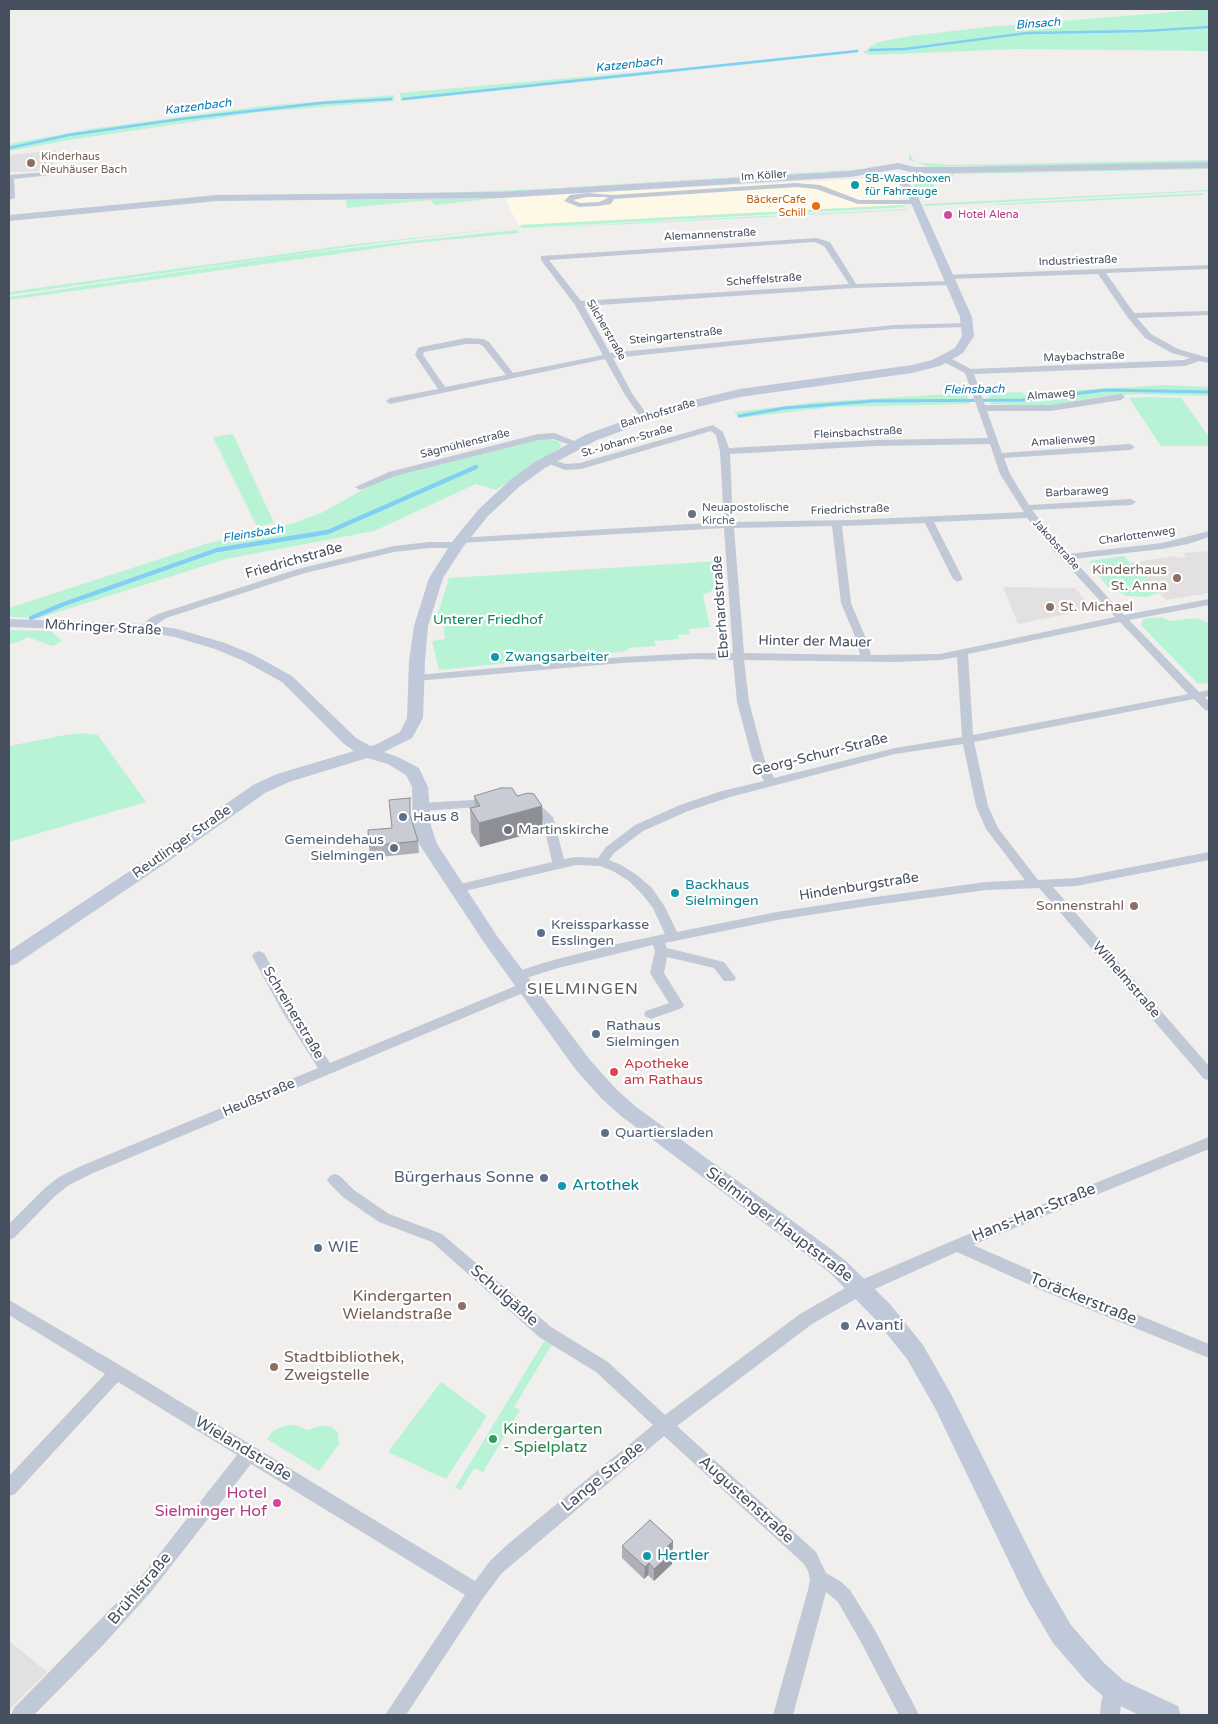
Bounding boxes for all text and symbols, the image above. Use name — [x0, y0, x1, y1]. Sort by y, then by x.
water label: Binsach — [1015, 15, 1061, 33]
water label: Katzenbach — [595, 54, 663, 76]
water label: Katzenbach — [164, 96, 232, 118]
place label: Kinderhaus Neuhäuser Bach — [41, 150, 127, 176]
marker: Kinderhaus Neuhäuser Bach — [25, 157, 37, 169]
street label: Im Köller — [741, 168, 787, 184]
place label: SB-Waschboxen für Fahrzeuge — [865, 172, 951, 198]
marker: SB-Waschboxen für Fahrzeuge — [849, 179, 861, 191]
place label: BäckerCafe Schill — [746, 193, 806, 219]
marker: BäckerCafe Schill — [810, 200, 822, 212]
place label: Hotel Alena — [958, 208, 1019, 222]
marker: Hotel Alena — [942, 209, 954, 221]
street label: Alemannenstraße — [663, 226, 757, 244]
street label: Industriestraße — [1038, 253, 1118, 269]
street label: Scheffelstraße — [726, 271, 802, 289]
street label: Silcherstraße — [583, 297, 629, 363]
street label: Steingartenstraße — [629, 325, 723, 347]
street label: Maybachstraße — [1043, 349, 1125, 365]
water label: Fleinsbach — [943, 382, 1005, 398]
street label: Almaweg — [1026, 386, 1076, 404]
street label: Bahnhofstraße — [619, 396, 697, 432]
street label: St.-Johann-Straße — [580, 422, 674, 460]
street label: Fleinsbachstraße — [813, 424, 903, 442]
street label: Sägmühlenstraße — [419, 426, 511, 462]
street label: Amalienweg — [1030, 432, 1096, 450]
street label: Barbaraweg — [1045, 484, 1109, 500]
place label: Neuapostolische Kirche — [702, 501, 789, 527]
street label: Friedrichstraße — [810, 502, 890, 518]
marker: Neuapostolische Kirche — [686, 508, 698, 520]
street label: Jakobstraße — [1030, 517, 1082, 573]
water label: Fleinsbach — [222, 522, 284, 546]
street label: Charlottenweg — [1098, 524, 1176, 548]
street label: Friedrichstraße — [243, 539, 345, 583]
street label: Eberhardstraße — [709, 555, 733, 659]
place label: Kinderhaus St. Anna — [1092, 562, 1167, 594]
marker: Kinderhaus St. Anna — [1171, 572, 1183, 584]
place label: St. Michael — [1060, 599, 1133, 615]
marker: St. Michael — [1044, 601, 1056, 613]
park label: Unterer Friedhof — [433, 612, 543, 628]
street label: Möhringer Straße — [44, 617, 162, 639]
street label: Hinter der Mauer — [758, 633, 872, 651]
place label: Zwangsarbeiter — [505, 649, 609, 665]
marker: Zwangsarbeiter — [489, 651, 501, 663]
street label: Georg-Schurr-Straße — [751, 730, 889, 780]
street label: Reutlinger Straße — [130, 802, 234, 882]
place label: Haus 8 — [413, 809, 459, 825]
marker: Haus 8 — [397, 811, 409, 823]
place label: Martinskirche — [518, 822, 609, 838]
marker: Martinskirche — [502, 824, 514, 836]
place label: Gemeindehaus Sielmingen — [284, 832, 384, 864]
marker: Gemeindehaus Sielmingen — [388, 842, 400, 854]
street label: Hindenburgstraße — [798, 869, 920, 905]
place label: Backhaus Sielmingen — [685, 877, 759, 910]
marker: Backhaus Sielmingen — [669, 887, 681, 899]
place label: Sonnenstrahl — [1036, 898, 1124, 914]
marker: Sonnenstrahl — [1128, 900, 1140, 912]
place label: Kreissparkasse Esslingen — [551, 917, 649, 950]
marker: Kreissparkasse Esslingen — [535, 927, 547, 939]
street label: Wilhelmstraße — [1088, 938, 1164, 1022]
street label: Schreinerstraße — [259, 964, 327, 1062]
district label: SIELMINGEN — [526, 980, 640, 1000]
place label: Rathaus Sielmingen — [606, 1018, 680, 1050]
marker: Rathaus Sielmingen — [590, 1028, 602, 1040]
place label: Apotheke am Rathaus — [624, 1056, 703, 1088]
marker: Apotheke am Rathaus — [608, 1066, 620, 1078]
street label: Heußstraße — [220, 1075, 298, 1121]
place label: Quartiersladen — [615, 1125, 713, 1141]
marker: Quartiersladen — [599, 1127, 611, 1139]
street label: Sielminger Hauptstraße — [702, 1163, 856, 1287]
place label: Bürgerhaus Sonne — [394, 1168, 534, 1188]
marker: Bürgerhaus Sonne — [538, 1172, 550, 1184]
place label: Artothek — [572, 1176, 639, 1196]
street label: Hans-Han-Straße — [969, 1179, 1099, 1247]
marker: Artothek — [556, 1180, 568, 1192]
place label: WIE — [328, 1238, 359, 1258]
marker: WIE — [312, 1242, 324, 1254]
street label: Schulgäßle — [466, 1261, 542, 1331]
street label: Toräckerstraße — [1027, 1269, 1139, 1329]
place label: Kindergarten Wielandstraße — [342, 1287, 452, 1325]
marker: Kindergarten Wielandstraße — [456, 1300, 468, 1312]
place label: Avanti — [855, 1316, 903, 1336]
marker: Avanti — [839, 1320, 851, 1332]
place label: Stadtbibliothek, Zweigstelle — [284, 1348, 404, 1386]
marker: Stadtbibliothek, Zweigstelle — [268, 1361, 280, 1373]
street label: Wielandstraße — [191, 1413, 295, 1485]
place label: Kindergarten - Spielplatz — [503, 1420, 603, 1458]
marker: Kindergarten - Spielplatz — [487, 1433, 499, 1445]
street label: Lange Straße — [558, 1438, 648, 1516]
street label: Augustenstraße — [694, 1452, 798, 1548]
place label: Hotel Sielminger Hof — [155, 1484, 267, 1522]
marker: Hotel Sielminger Hof — [271, 1497, 283, 1509]
place label: Hertler — [657, 1546, 709, 1566]
street label: Brühlstraße — [104, 1549, 176, 1629]
marker: Hertler — [641, 1550, 653, 1562]

